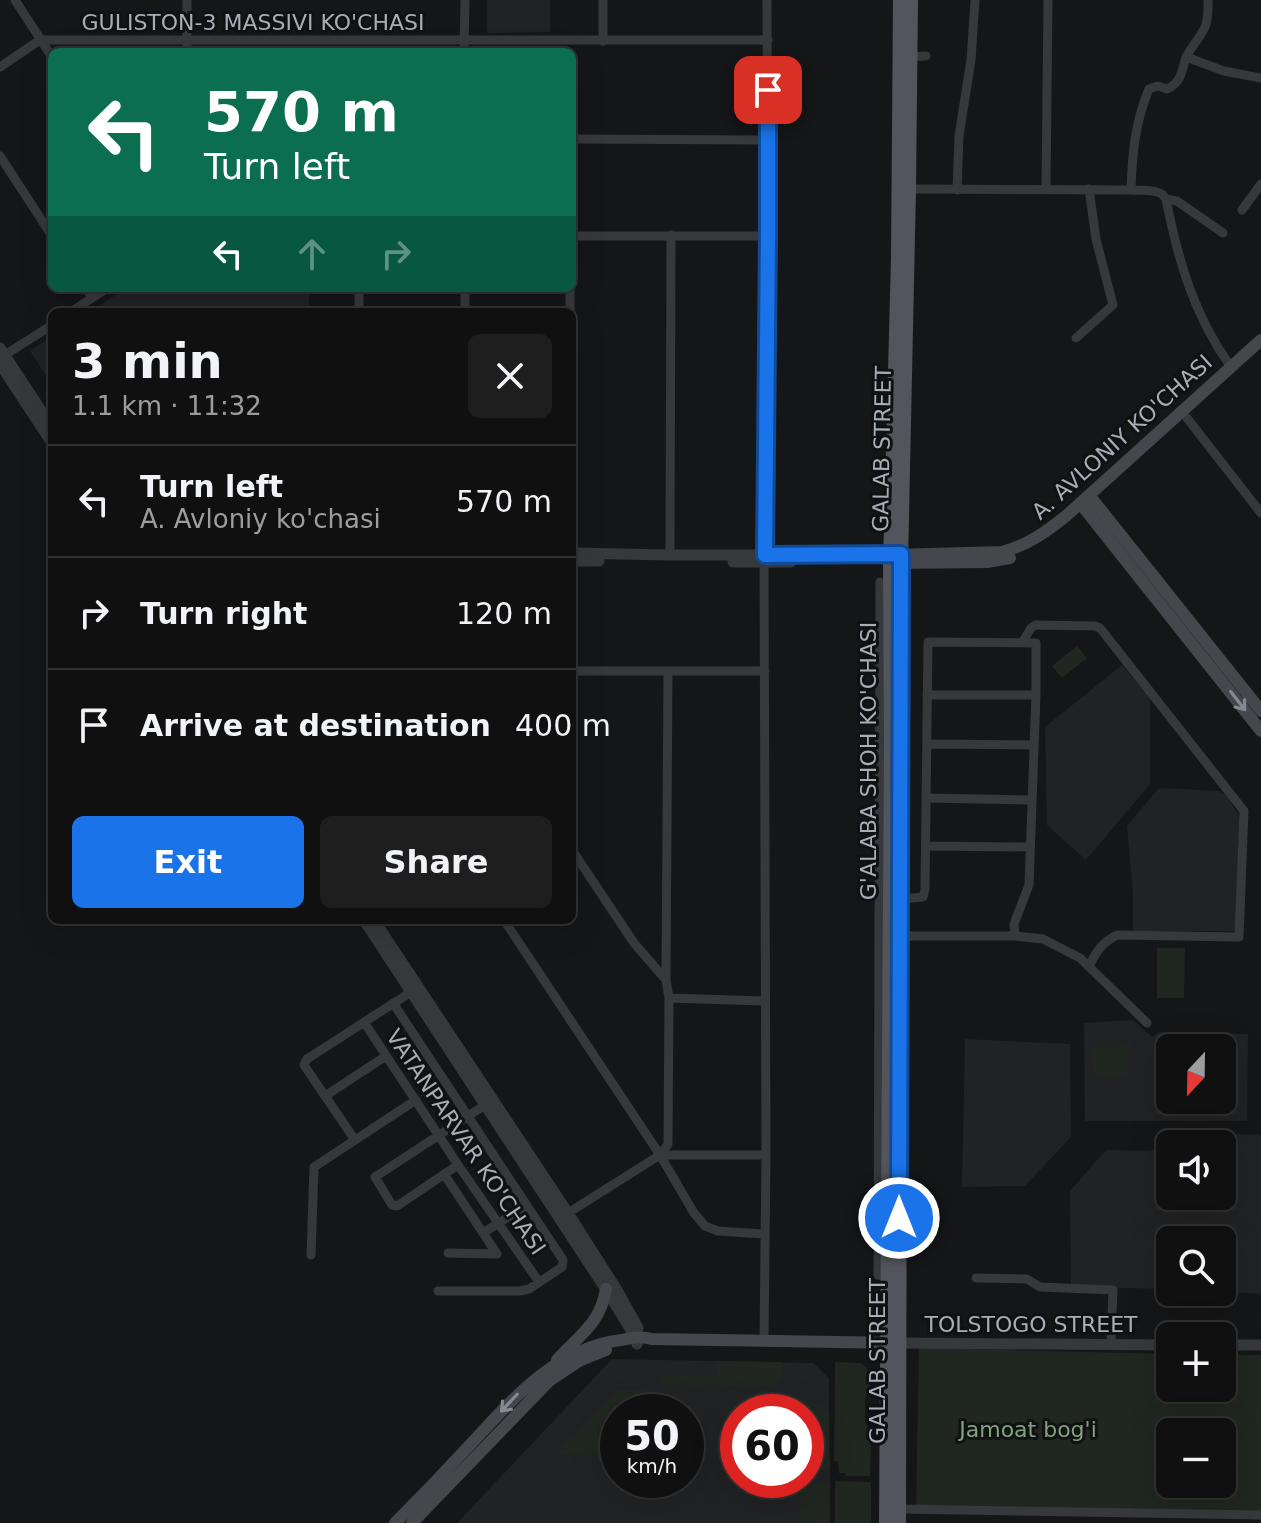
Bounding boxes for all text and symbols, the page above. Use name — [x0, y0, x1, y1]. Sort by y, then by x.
street label: GULISTON-3 MASSIVI KO'CHASI — [82, 10, 424, 35]
pin — [734, 56, 802, 124]
icon: arrive — [746, 68, 790, 112]
text: 570 m — [204, 79, 399, 144]
icon: left — [72, 80, 176, 184]
text: Turn left — [204, 146, 350, 187]
icon: left — [206, 232, 250, 276]
icon: ahead — [290, 232, 334, 276]
icon: right — [374, 232, 418, 276]
text: 3 min — [72, 333, 223, 389]
button: close — [468, 334, 552, 418]
street label: A. AVLONIY KO'CHASI — [1027, 350, 1217, 524]
street label: GALAB STREET — [868, 365, 896, 532]
text: 1.1 km · 11:32 — [72, 391, 262, 421]
text: Turn left — [140, 469, 283, 504]
icon: left — [72, 479, 116, 523]
text: 570 m — [456, 484, 552, 519]
text: A. Avloniy ko'chasi — [140, 504, 381, 534]
icon: right — [72, 591, 116, 635]
text: Turn right — [140, 596, 307, 631]
text: 120 m — [456, 596, 552, 631]
street label: G'ALABA SHOH KO'CHASI — [856, 622, 881, 900]
one-way arrow — [1229, 690, 1246, 711]
icon: arrive — [72, 703, 116, 747]
text: Arrive at destination — [140, 708, 491, 743]
text: 400 m — [515, 708, 611, 743]
button: Exit — [72, 816, 304, 908]
button: Share — [320, 816, 552, 908]
street label: VATANPARVAR KO'CHASI — [381, 1025, 551, 1259]
north arrow — [1156, 1034, 1236, 1114]
map controls — [1156, 1034, 1236, 1498]
button: sound — [1156, 1130, 1236, 1210]
position arrow — [857, 1176, 941, 1260]
button: search — [1156, 1226, 1236, 1306]
street label: GALAB STREET — [865, 1277, 890, 1444]
street label: TOLSTOGO STREET — [923, 1312, 1138, 1337]
button: + — [1156, 1322, 1236, 1402]
one-way arrow — [501, 1392, 519, 1412]
speed limit sign: 60 — [720, 1394, 824, 1498]
text: 50 — [624, 1413, 680, 1459]
park label: Jamoat bog'i — [957, 1417, 1097, 1442]
button: − — [1156, 1418, 1236, 1498]
text: km/h — [627, 1454, 677, 1478]

